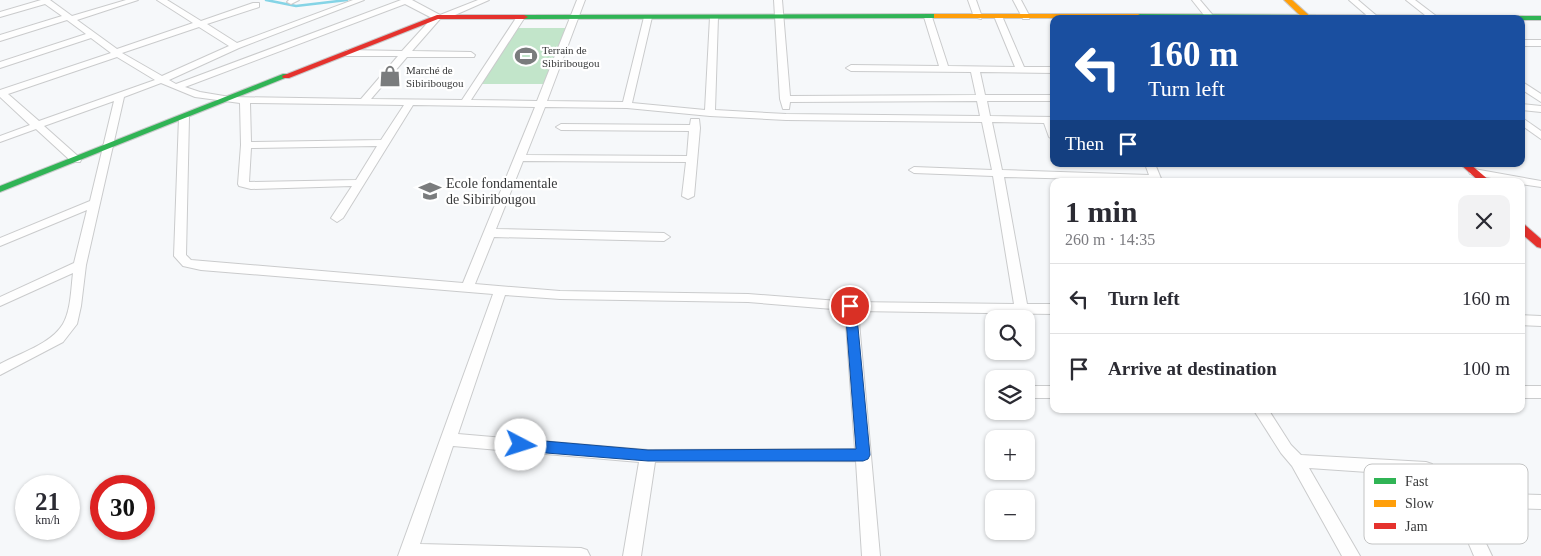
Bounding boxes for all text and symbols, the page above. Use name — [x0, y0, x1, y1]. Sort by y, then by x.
icon: left — [1065, 35, 1130, 100]
text: 160 m — [1148, 35, 1238, 74]
sports icon: Terrain de Sibiribougou — [513, 43, 539, 69]
place label: Terrain de Sibiribougou — [542, 44, 600, 69]
shop icon: Marché de Sibiribougou — [377, 63, 403, 89]
place label: Marché de Sibiribougou — [406, 64, 464, 89]
text: Turn left — [1148, 76, 1225, 101]
icon: arrive — [1114, 130, 1142, 158]
text: Then — [1065, 133, 1104, 154]
place label: Ecole fondamentale de Sibiribougou — [446, 176, 558, 207]
school or university icon: Ecole fondamentale de Sibiribougou — [417, 178, 443, 204]
text: 1 min — [1065, 195, 1138, 228]
button: close — [1458, 195, 1510, 247]
text: 260 m · 14:35 — [1065, 231, 1155, 248]
pin — [829, 285, 871, 327]
icon: left — [1065, 285, 1093, 313]
text: Turn left — [1108, 288, 1180, 309]
text: 160 m — [1462, 288, 1510, 309]
icon: arrive — [836, 292, 864, 320]
map controls — [985, 310, 1035, 540]
button: search — [985, 310, 1035, 360]
icon: arrive — [1065, 355, 1093, 383]
text: Arrive at destination — [1108, 358, 1277, 379]
text: 100 m — [1462, 358, 1510, 379]
button: layers — [985, 370, 1035, 420]
position arrow — [494, 418, 546, 470]
button: + — [985, 430, 1035, 480]
legend — [1364, 464, 1528, 544]
text: Fast — [1405, 474, 1428, 489]
speed limit sign: 30 — [90, 475, 155, 540]
text: 21 — [35, 488, 60, 515]
button: − — [985, 490, 1035, 540]
text: Slow — [1405, 496, 1435, 511]
text: km/h — [35, 513, 60, 527]
text: Jam — [1405, 519, 1428, 534]

